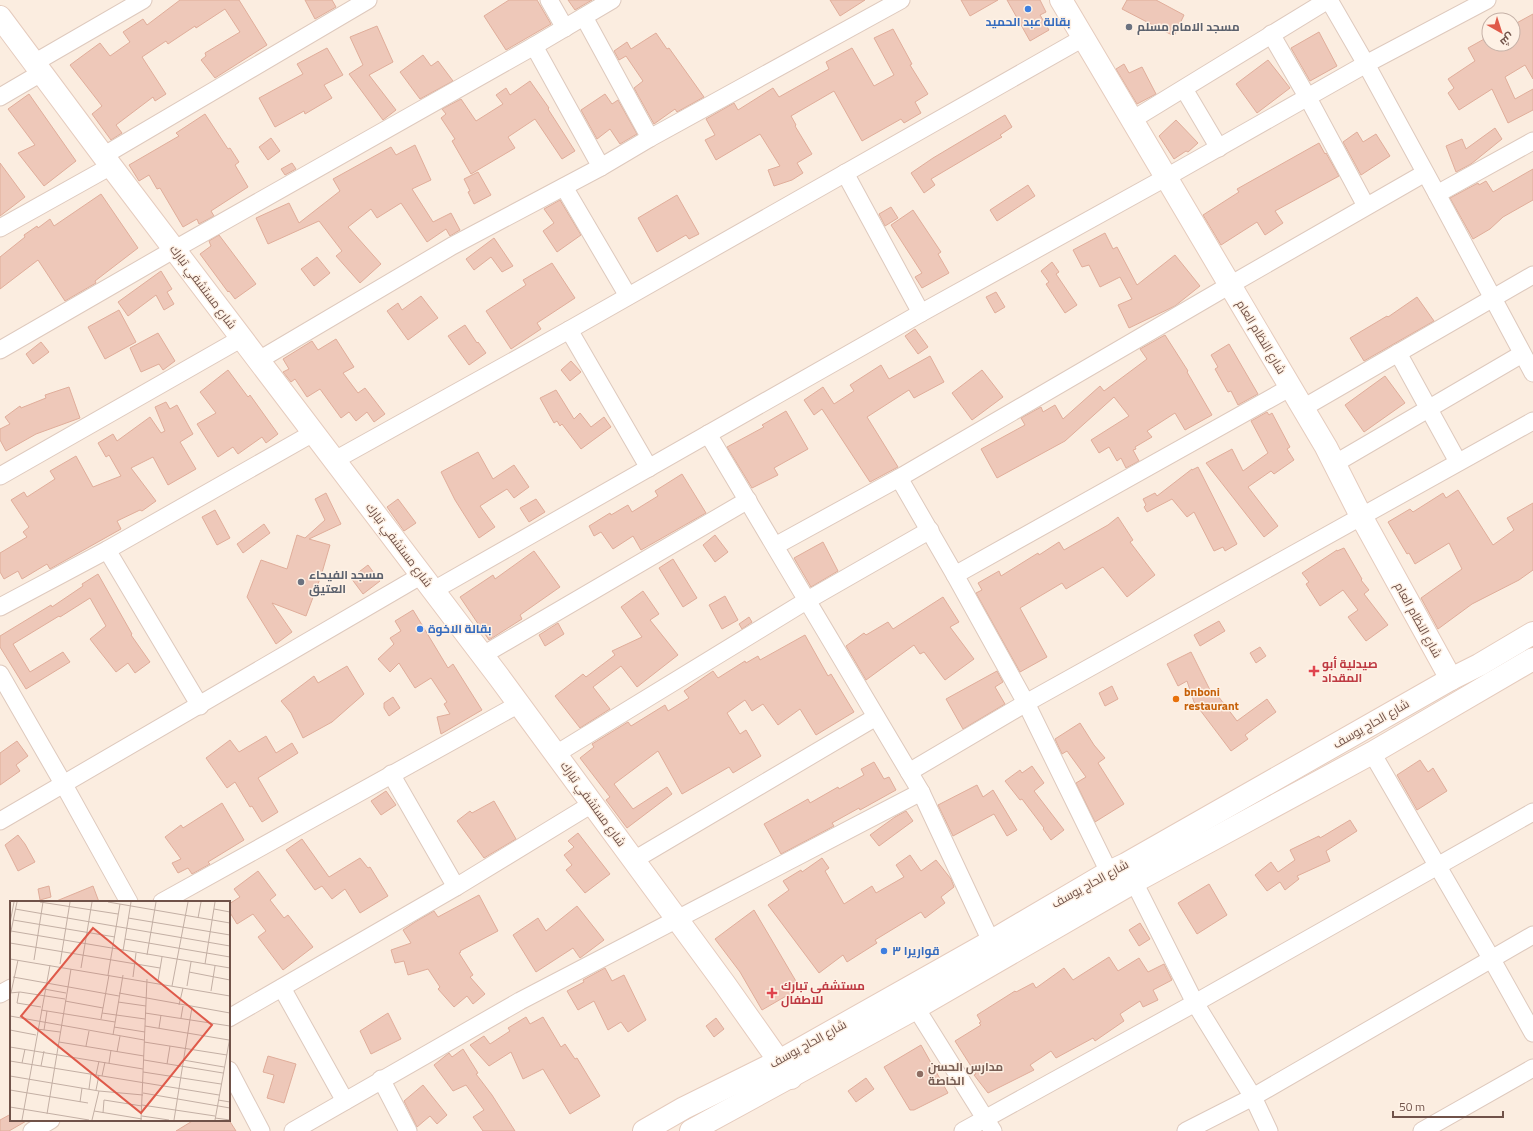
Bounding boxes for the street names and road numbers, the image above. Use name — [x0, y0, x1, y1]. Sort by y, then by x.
street label: شارع مستشفي تبارك — [164, 240, 242, 334]
street label: شارع النظام العام — [1232, 296, 1291, 378]
street label: شارع مستشفي تبارك — [360, 498, 438, 592]
street label: شارع النظام العام — [1390, 578, 1447, 661]
street label: شارع الحاج يوسف — [1329, 694, 1413, 753]
street label: شارع مستشفي تبارك — [555, 757, 631, 851]
street label: شارع الحاج يوسف — [1048, 854, 1132, 913]
street label: شارع الحاج يوسف — [766, 1014, 850, 1073]

